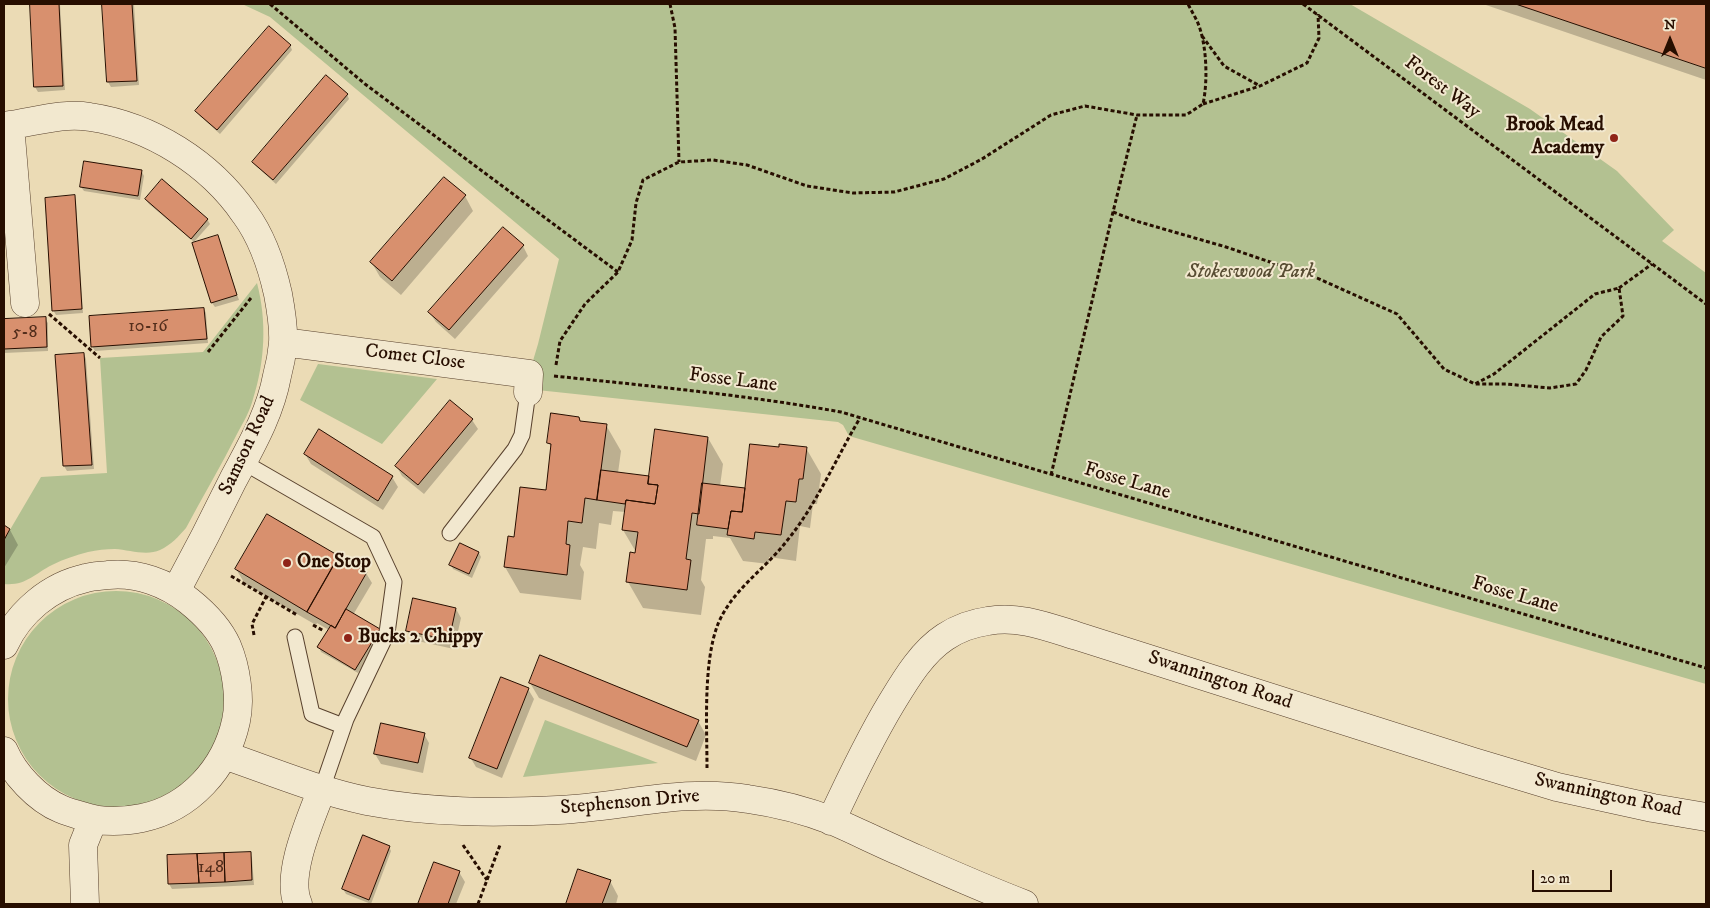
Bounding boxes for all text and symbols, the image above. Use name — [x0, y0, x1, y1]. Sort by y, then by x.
north arrow — [1645, 15, 1695, 65]
text: N — [1664, 16, 1676, 34]
street label: Forest Way — [1399, 52, 1485, 124]
place label: Brook Mead Academy — [1506, 114, 1604, 161]
marker: Brook Mead Academy — [1608, 132, 1620, 144]
park label: Stokeswood Park — [1187, 261, 1315, 285]
house number: 10-16 — [128, 316, 168, 338]
house number: 5-8 — [12, 322, 38, 344]
street label: Comet Close — [363, 340, 467, 376]
street label: Fosse Lane — [687, 364, 779, 398]
street label: Samson Road — [215, 393, 281, 499]
street label: Fosse Lane — [1081, 458, 1173, 506]
place label: One Stop — [297, 551, 371, 575]
marker: One Stop — [281, 557, 293, 569]
street label: Fosse Lane — [1469, 572, 1561, 620]
place label: Bucks 2 Chippy — [358, 626, 482, 650]
marker: Bucks 2 Chippy — [342, 632, 354, 644]
street label: Swannington Road — [1145, 646, 1295, 716]
street label: Swannington Road — [1532, 769, 1684, 823]
street label: Stephenson Drive — [559, 785, 701, 821]
house number: 148 — [198, 857, 224, 879]
scale bar — [1535, 860, 1615, 892]
text: 20 m — [1540, 869, 1570, 888]

